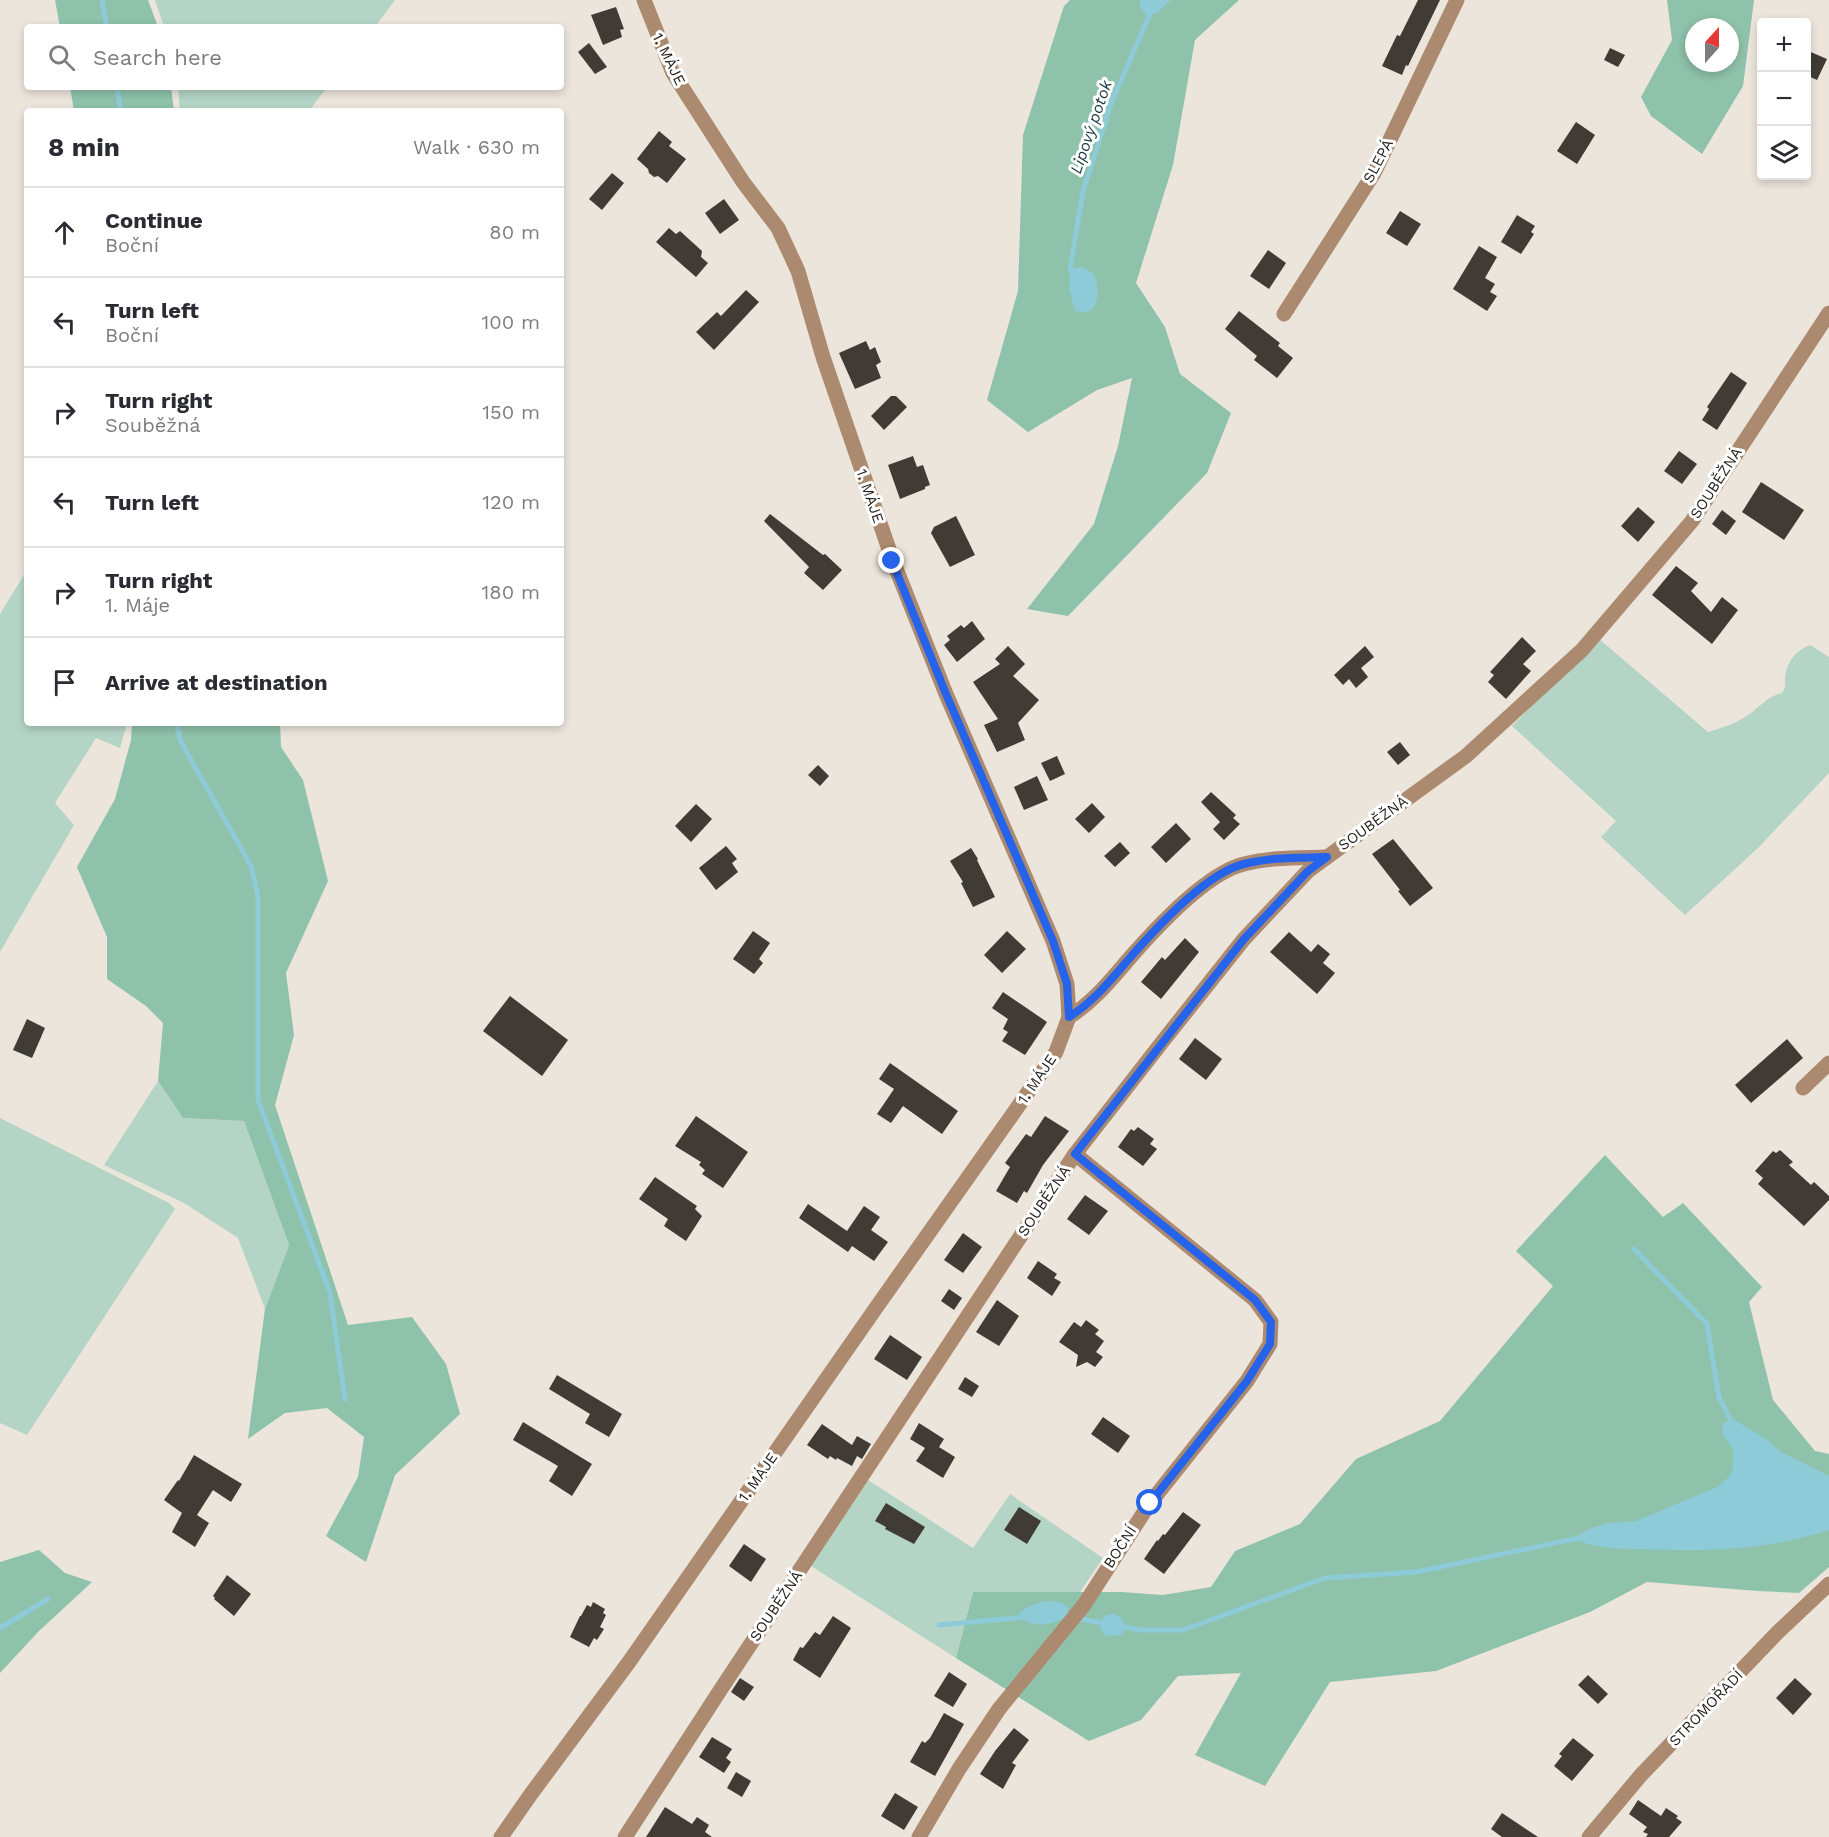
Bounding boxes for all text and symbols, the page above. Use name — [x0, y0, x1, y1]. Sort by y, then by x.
north arrow — [1685, 18, 1739, 72]
map controls — [1757, 18, 1811, 180]
button: + — [1757, 18, 1811, 72]
search box — [24, 24, 564, 90]
street label: 1. MÁJE — [649, 30, 689, 88]
icon: search — [45, 41, 78, 74]
text: Search here — [93, 45, 222, 70]
button: − — [1757, 72, 1811, 126]
water label: Lipový potok — [1066, 77, 1116, 176]
button: layers — [1757, 126, 1811, 180]
text: 8 min — [48, 132, 120, 162]
text: Walk · 630 m — [413, 135, 540, 159]
street label: SLEPÁ — [1359, 136, 1397, 186]
text: Continue — [105, 208, 203, 233]
icon: ahead — [48, 216, 81, 249]
text: 80 m — [489, 220, 540, 244]
text: Boční — [105, 233, 159, 257]
text: Turn left — [105, 298, 199, 323]
icon: left — [48, 306, 81, 339]
text: 100 m — [481, 310, 540, 334]
text: Boční — [105, 323, 159, 347]
text: Turn right — [105, 388, 212, 413]
icon: right — [48, 396, 81, 429]
text: 150 m — [482, 400, 540, 424]
text: Souběžná — [105, 413, 201, 437]
street label: SOUBĚŽNÁ — [1686, 444, 1746, 522]
street label: 1. MÁJE — [852, 467, 888, 525]
icon: left — [48, 486, 81, 519]
text: Turn left — [105, 490, 199, 515]
text: 120 m — [482, 490, 540, 514]
route end — [878, 547, 904, 573]
text: Turn right — [105, 568, 212, 593]
icon: right — [48, 576, 81, 609]
text: 180 m — [482, 580, 540, 604]
text: 1. Máje — [105, 593, 170, 617]
icon: arrive — [48, 666, 81, 699]
text: Arrive at destination — [105, 670, 328, 695]
street label: SOUBĚŽNÁ — [1335, 792, 1411, 854]
street label: 1. MÁJE — [1014, 1051, 1060, 1107]
street label: SOUBĚŽNÁ — [1014, 1162, 1074, 1240]
street label: 1. MÁJE — [735, 1449, 781, 1505]
route start — [1136, 1489, 1162, 1515]
street label: BOČNÍ — [1099, 1522, 1140, 1572]
street label: SOUBĚŽNÁ — [746, 1567, 806, 1645]
street label: STROMOŘADÍ — [1665, 1666, 1747, 1750]

